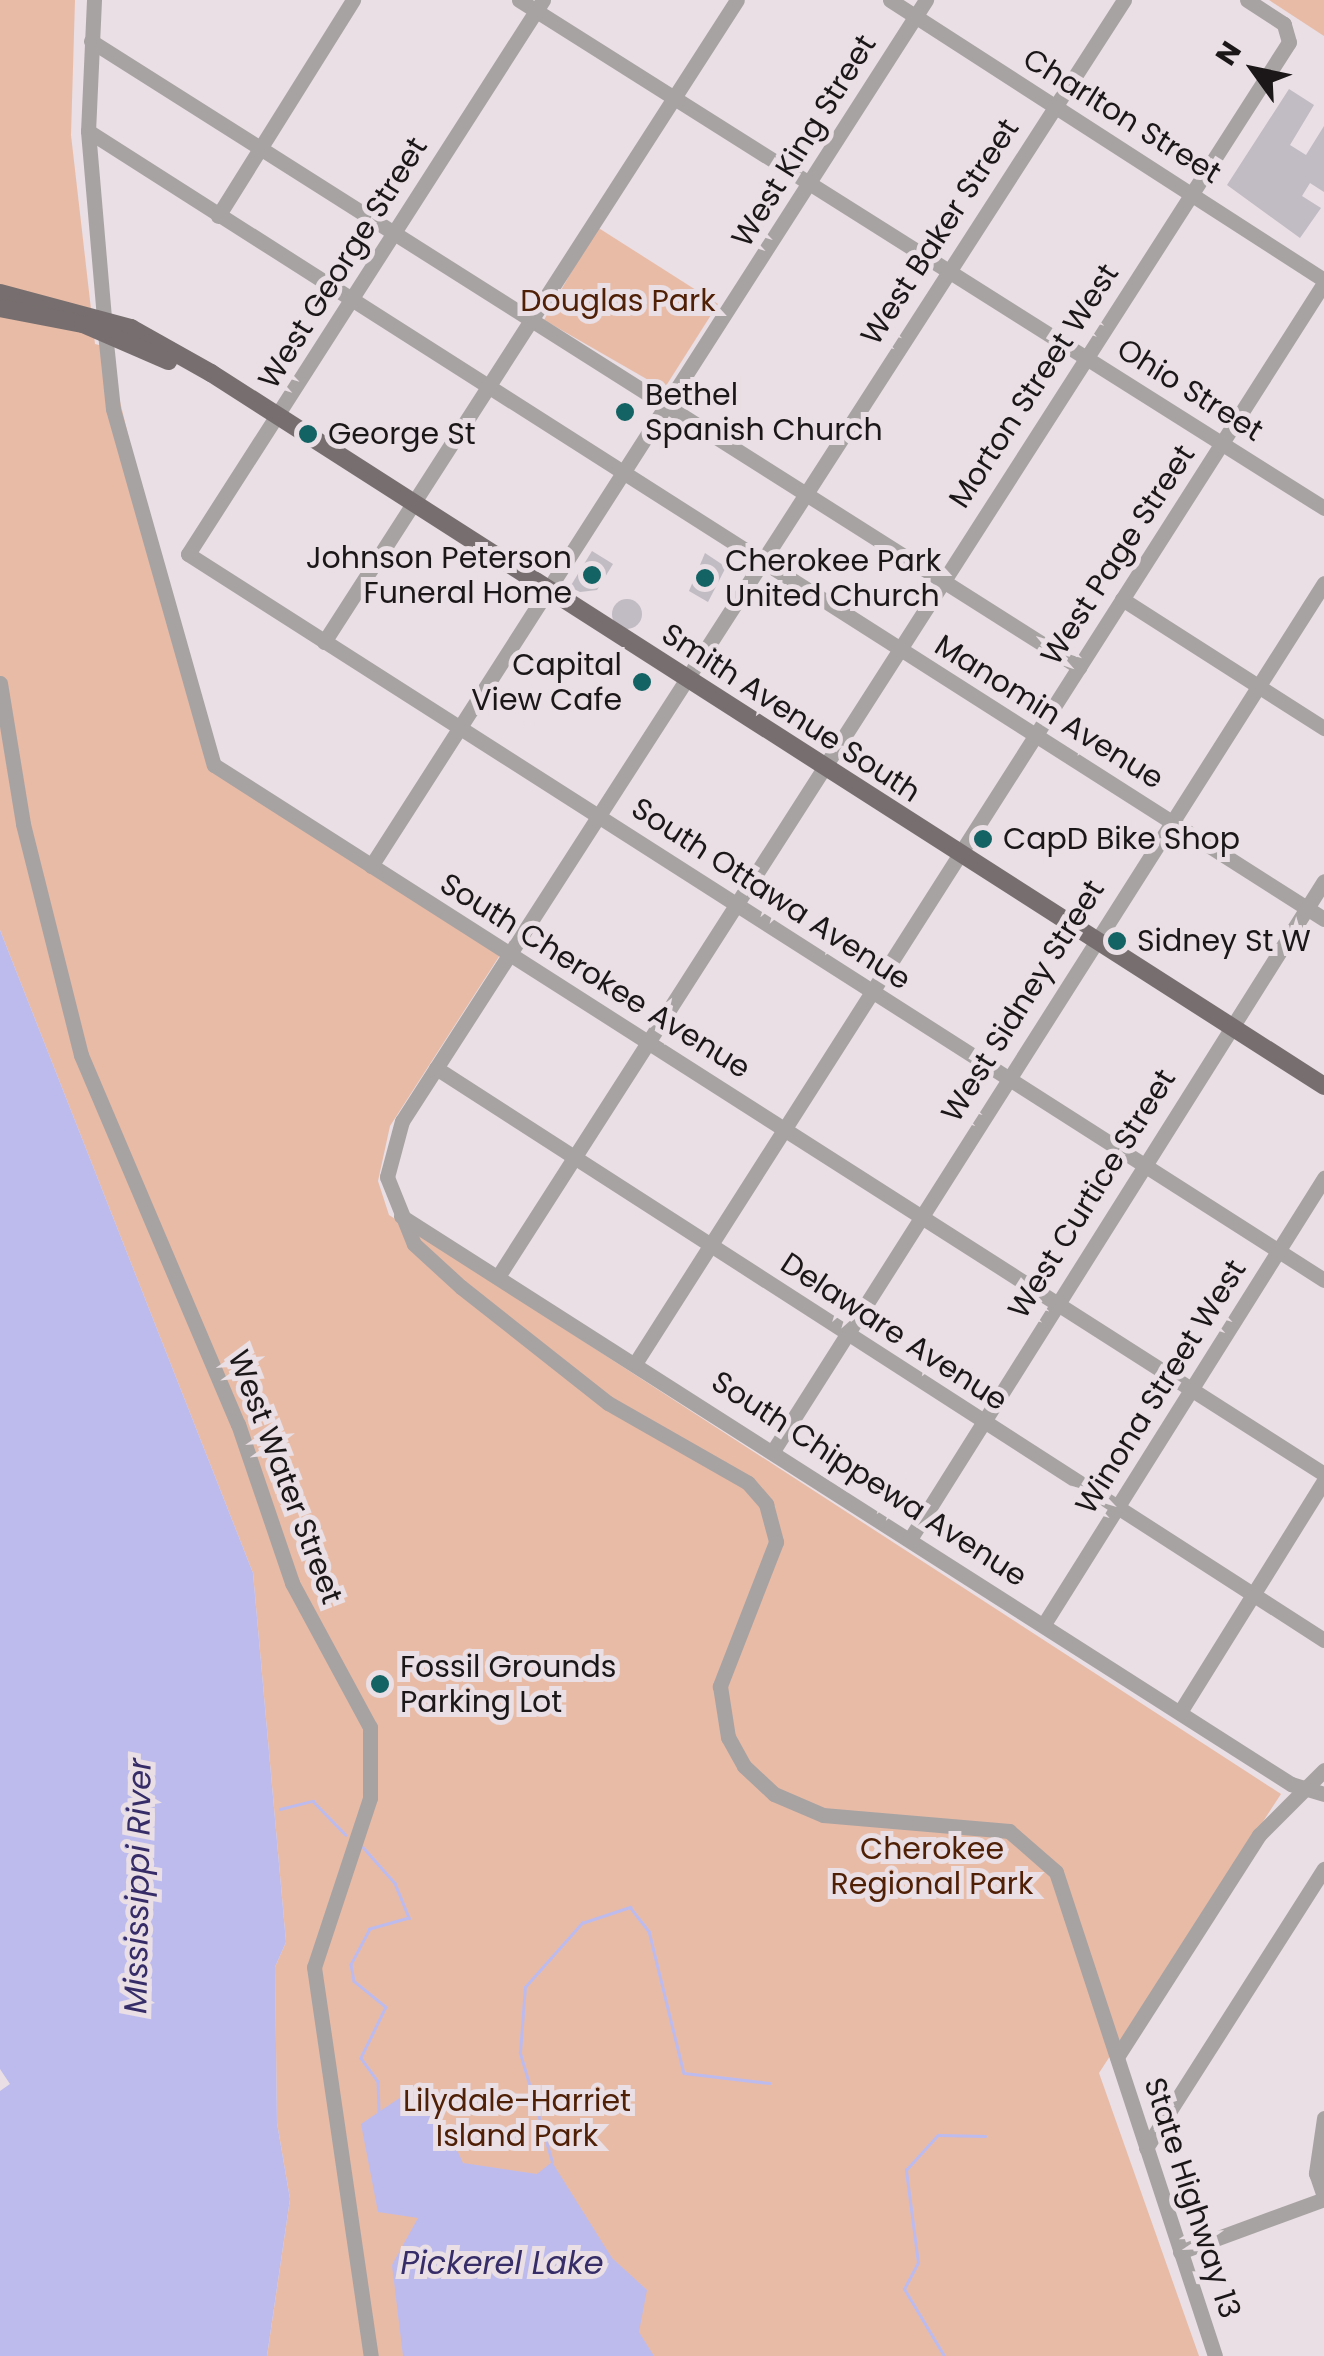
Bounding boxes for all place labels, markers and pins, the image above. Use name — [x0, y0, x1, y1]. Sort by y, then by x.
place label: Bethel Spanish Church — [645, 377, 883, 448]
marker: Bethel Spanish Church — [614, 401, 636, 423]
place label: George St — [328, 416, 476, 452]
marker: George St — [297, 423, 319, 445]
place label: Johnson Peterson Funeral Home — [306, 540, 572, 610]
place label: Cherokee Park United Church — [725, 543, 941, 614]
marker: Johnson Peterson Funeral Home — [581, 564, 603, 586]
marker: Cherokee Park United Church — [694, 567, 716, 589]
place label: Capital View Cafe — [471, 647, 622, 718]
marker: Capital View Cafe — [631, 671, 653, 693]
place label: CapD Bike Shop — [1003, 821, 1240, 857]
marker: CapD Bike Shop — [972, 828, 994, 850]
place label: Sidney St W — [1137, 923, 1311, 959]
marker: Sidney St W — [1106, 930, 1128, 952]
place label: Fossil Grounds Parking Lot — [400, 1649, 616, 1720]
marker: Fossil Grounds Parking Lot — [369, 1673, 391, 1695]

